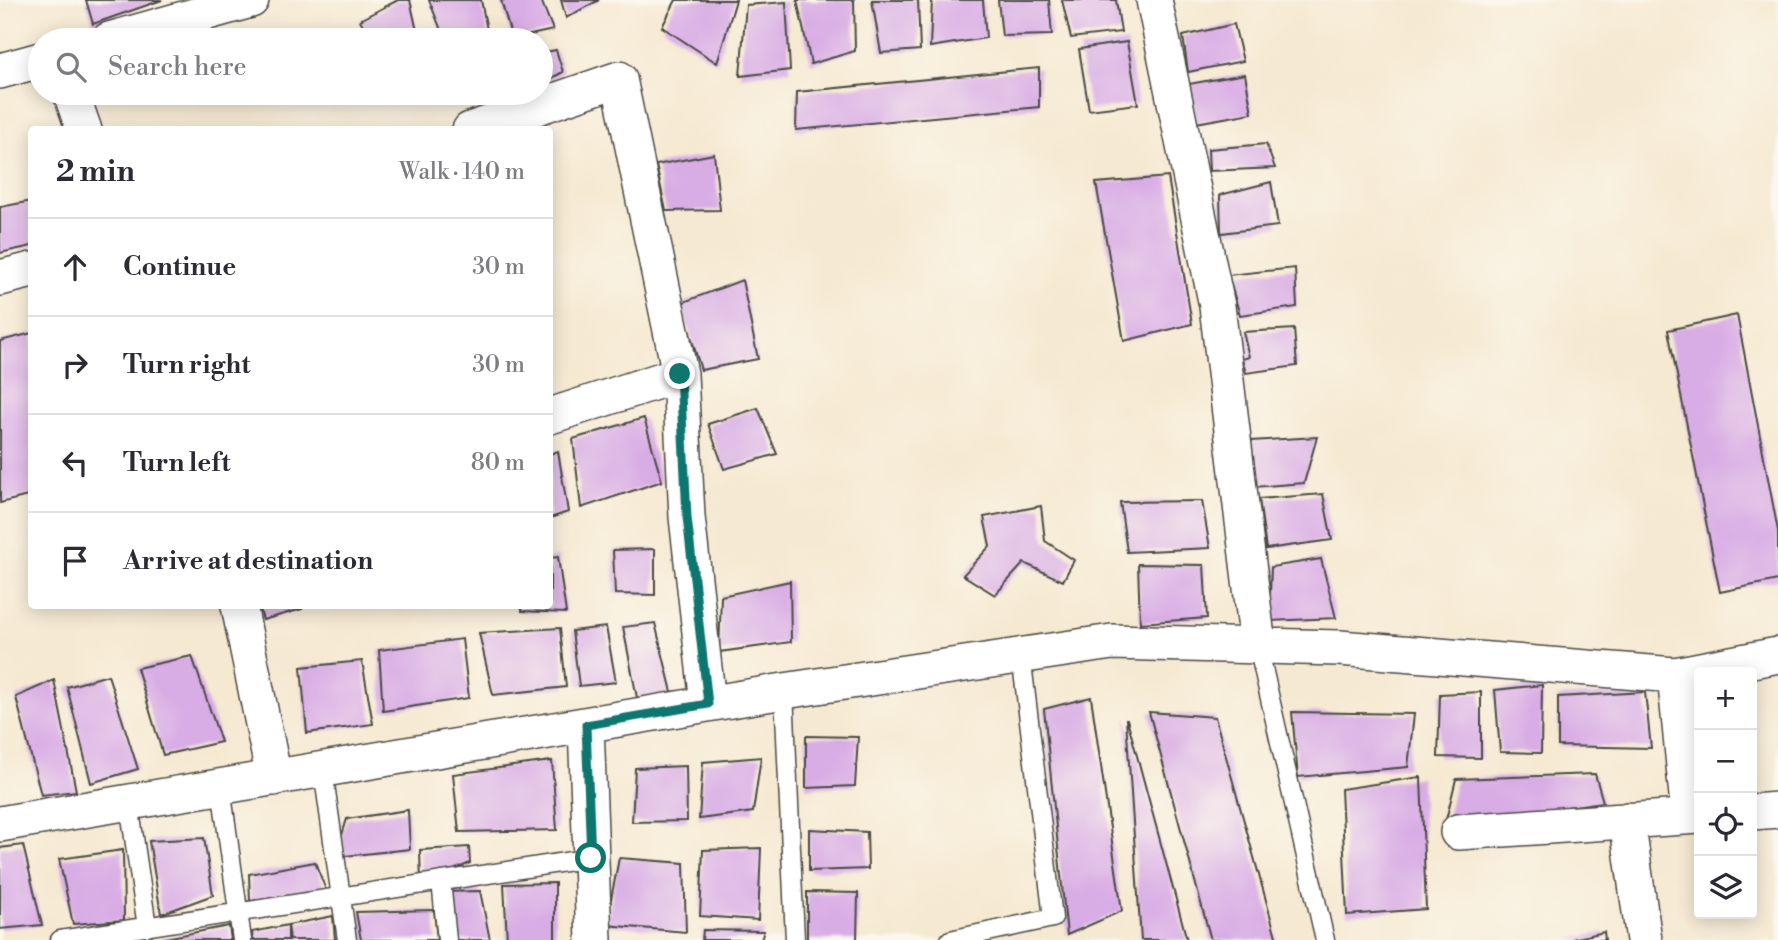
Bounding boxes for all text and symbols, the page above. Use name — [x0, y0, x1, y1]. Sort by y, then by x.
search box — [28, 28, 553, 105]
icon: search — [52, 48, 90, 86]
text: Search here — [108, 51, 247, 83]
text: 2 min — [56, 153, 135, 191]
text: Walk · 140 m — [399, 158, 525, 186]
icon: ahead — [56, 248, 94, 286]
text: Continue — [123, 251, 236, 283]
text: 30 m — [472, 253, 525, 281]
icon: right — [56, 346, 94, 384]
text: Turn right — [123, 349, 251, 381]
text: 30 m — [472, 351, 525, 379]
route end — [664, 358, 695, 389]
icon: left — [56, 444, 94, 482]
text: Turn left — [123, 447, 231, 479]
text: 80 m — [471, 449, 525, 477]
icon: arrive — [56, 542, 94, 580]
text: Arrive at destination — [123, 545, 373, 577]
map controls — [1694, 667, 1757, 919]
button: + — [1694, 667, 1757, 730]
button: − — [1694, 730, 1757, 793]
button: locate — [1694, 793, 1757, 856]
route start — [575, 842, 606, 873]
button: layers — [1694, 856, 1757, 919]

